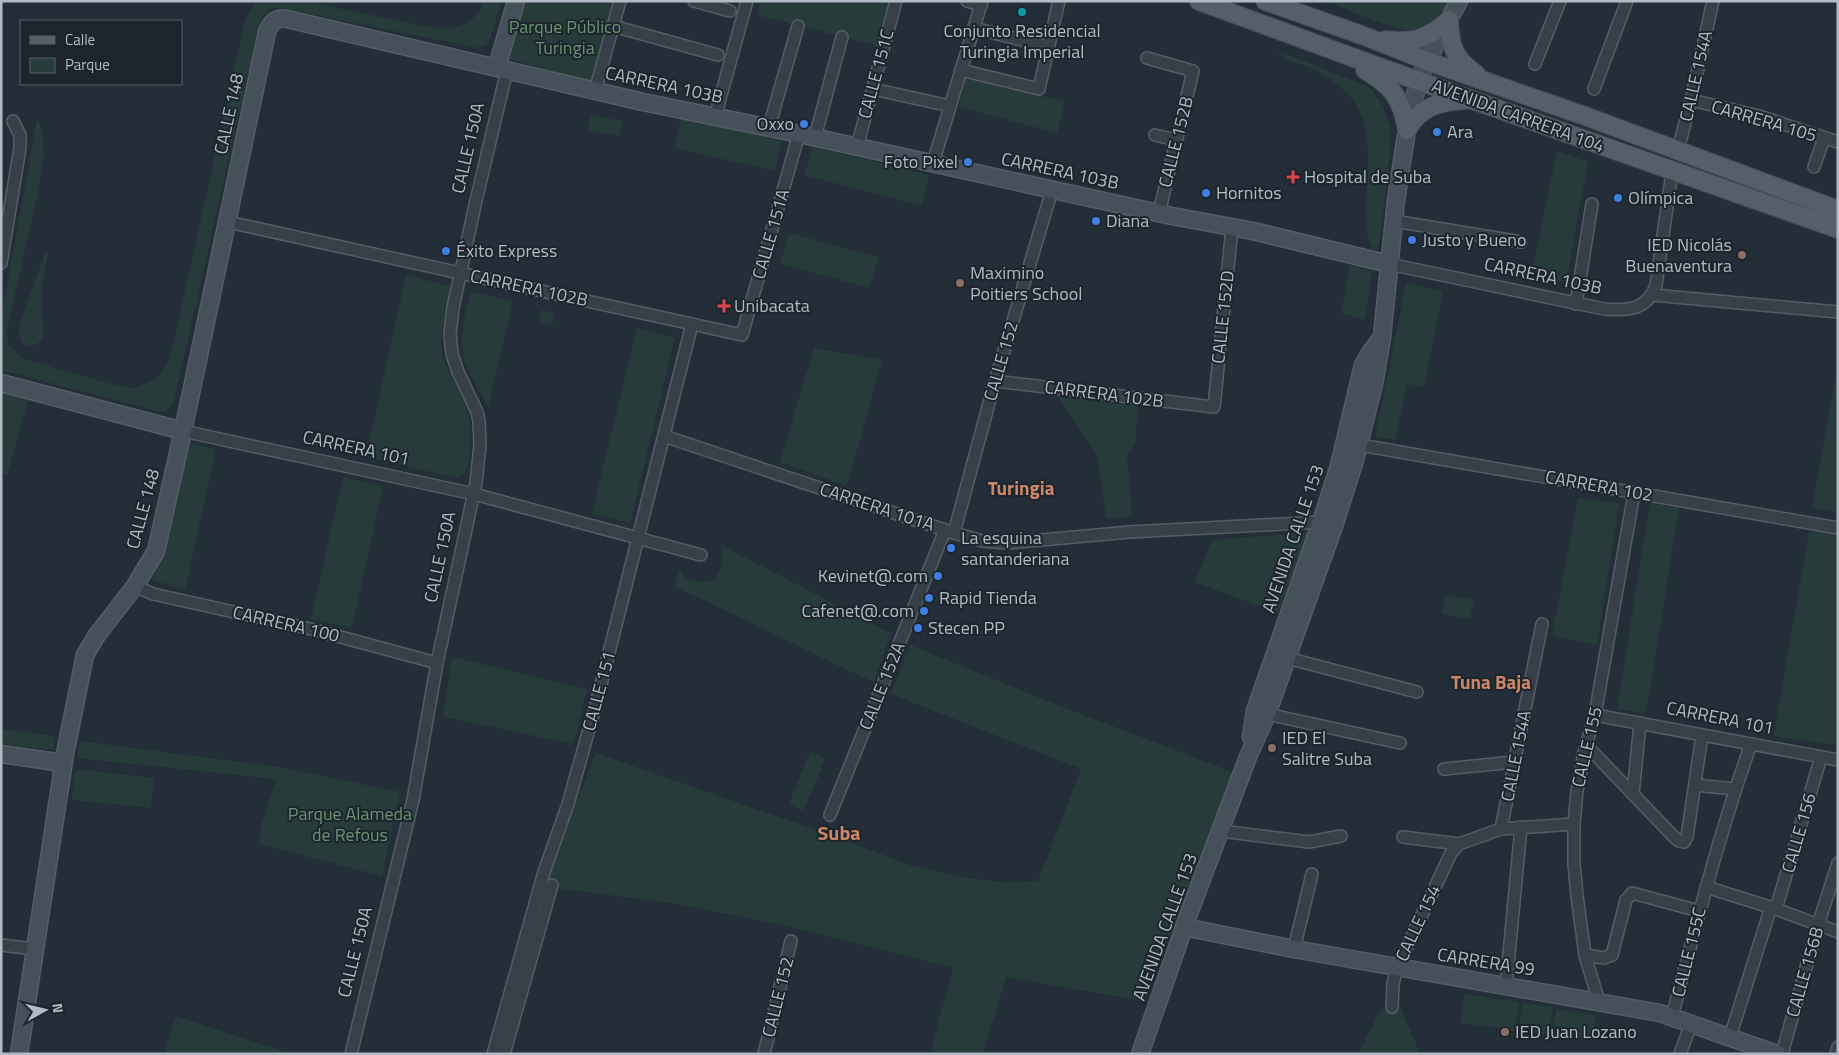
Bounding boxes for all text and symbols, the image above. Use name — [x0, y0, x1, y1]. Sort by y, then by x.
marker: Conjunto Residencial Turingia Imperial — [1016, 6, 1028, 18]
park label: Parque Público Turingia — [509, 13, 621, 61]
place label: Conjunto Residencial Turingia Imperial — [943, 17, 1101, 65]
legend — [20, 20, 182, 85]
street label: CALLE 151C — [851, 26, 900, 122]
street label: CALLE 154A — [1672, 27, 1719, 124]
text: Calle — [65, 28, 95, 51]
text: Parque — [65, 53, 110, 76]
street label: CARRERA 103B — [603, 59, 725, 110]
street label: CALLE 148 — [207, 71, 250, 157]
street label: AVENIDA CARRERA 104 — [1428, 72, 1608, 159]
street label: CALLE 152B — [1151, 93, 1200, 190]
street label: CARRERA 105 — [1708, 93, 1820, 148]
street label: CALLE 150A — [444, 99, 491, 196]
place label: Oxxo — [757, 110, 794, 137]
marker: Oxxo — [798, 118, 810, 130]
place label: Ara — [1447, 118, 1473, 145]
marker: Ara — [1431, 126, 1443, 138]
street label: CARRERA 103B — [999, 145, 1121, 196]
place label: Foto Pixel — [884, 148, 958, 175]
marker: Foto Pixel — [962, 156, 974, 168]
place label: Hospital de Suba — [1304, 163, 1431, 190]
marker: Hospital de Suba — [1286, 170, 1300, 184]
place label: Hornitos — [1216, 179, 1282, 206]
place label: Olímpica — [1628, 184, 1693, 211]
street label: CALLE 151A — [745, 185, 796, 282]
marker: Hornitos — [1200, 187, 1212, 199]
marker: Olímpica — [1612, 192, 1624, 204]
place label: Diana — [1106, 207, 1149, 234]
marker: Diana — [1090, 215, 1102, 227]
place label: Justo y Bueno — [1422, 226, 1526, 253]
place label: IED Nicolás Buenaventura — [1625, 231, 1732, 279]
marker: Justo y Bueno — [1406, 234, 1418, 246]
place label: Éxito Express — [456, 237, 557, 264]
marker: Éxito Express — [440, 245, 452, 257]
marker: IED Nicolás Buenaventura — [1736, 249, 1748, 261]
street label: CARRERA 103B — [1482, 250, 1604, 301]
place label: Maximino Poitiers School — [970, 259, 1082, 307]
street label: CARRERA 102B — [468, 262, 590, 313]
street label: CALLE 152D — [1204, 269, 1241, 365]
marker: Maximino Poitiers School — [954, 277, 966, 289]
place label: Unibacata — [734, 292, 810, 319]
marker: Unibacata — [718, 300, 730, 312]
street label: CALLE 152 — [976, 318, 1025, 404]
street label: CARRERA 102B — [1043, 373, 1165, 414]
street label: CARRERA 101 — [300, 423, 412, 472]
street label: AVENIDA CALLE 153 — [1254, 461, 1331, 617]
street label: CARRERA 102 — [1543, 463, 1655, 508]
street label: CALLE 148 — [119, 466, 166, 552]
district label: Turingia — [988, 473, 1055, 502]
street label: CARRERA 101A — [816, 475, 938, 538]
street label: CALLE 150A — [417, 509, 462, 605]
place label: La esquina santanderiana — [961, 524, 1070, 572]
marker: La esquina santanderiana — [945, 542, 957, 554]
place label: Kevinet@.com — [818, 562, 928, 589]
marker: Kevinet@.com — [932, 570, 944, 582]
place label: Rapid Tienda — [939, 584, 1037, 611]
marker: Rapid Tienda — [923, 592, 935, 604]
place label: Cafenet@.com — [802, 597, 914, 624]
street label: CARRERA 100 — [230, 598, 342, 649]
marker: Cafenet@.com — [918, 605, 930, 617]
place label: Stecen PP — [928, 614, 1005, 641]
marker: Stecen PP — [912, 622, 924, 634]
street label: CALLE 152A — [852, 638, 912, 734]
street label: CALLE 151 — [575, 648, 622, 734]
district label: Tuna Baja — [1451, 667, 1531, 696]
street label: CARRERA 101 — [1664, 694, 1776, 741]
street label: CALLE 155 — [1564, 704, 1609, 790]
street label: CALLE 154A — [1493, 708, 1538, 804]
place label: IED El Salitre Suba — [1282, 724, 1372, 772]
marker: IED El Salitre Suba — [1266, 742, 1278, 754]
street label: CALLE 156 — [1774, 790, 1823, 876]
park label: Parque Alameda de Refous — [288, 800, 412, 848]
district label: Suba — [817, 817, 861, 848]
street label: AVENIDA CALLE 153 — [1125, 849, 1204, 1004]
street label: CALLE 154 — [1388, 880, 1447, 966]
street label: CALLE 150A — [330, 903, 379, 1000]
street label: CALLE 155C — [1664, 904, 1713, 1000]
street label: CALLE 156B — [1779, 923, 1830, 1020]
street label: CARRERA 99 — [1435, 940, 1537, 983]
street label: CALLE 152 — [755, 954, 801, 1040]
north arrow — [20, 985, 70, 1035]
text: N — [47, 1002, 69, 1014]
place label: IED Juan Lozano — [1515, 1018, 1637, 1045]
marker: IED Juan Lozano — [1499, 1026, 1511, 1038]

